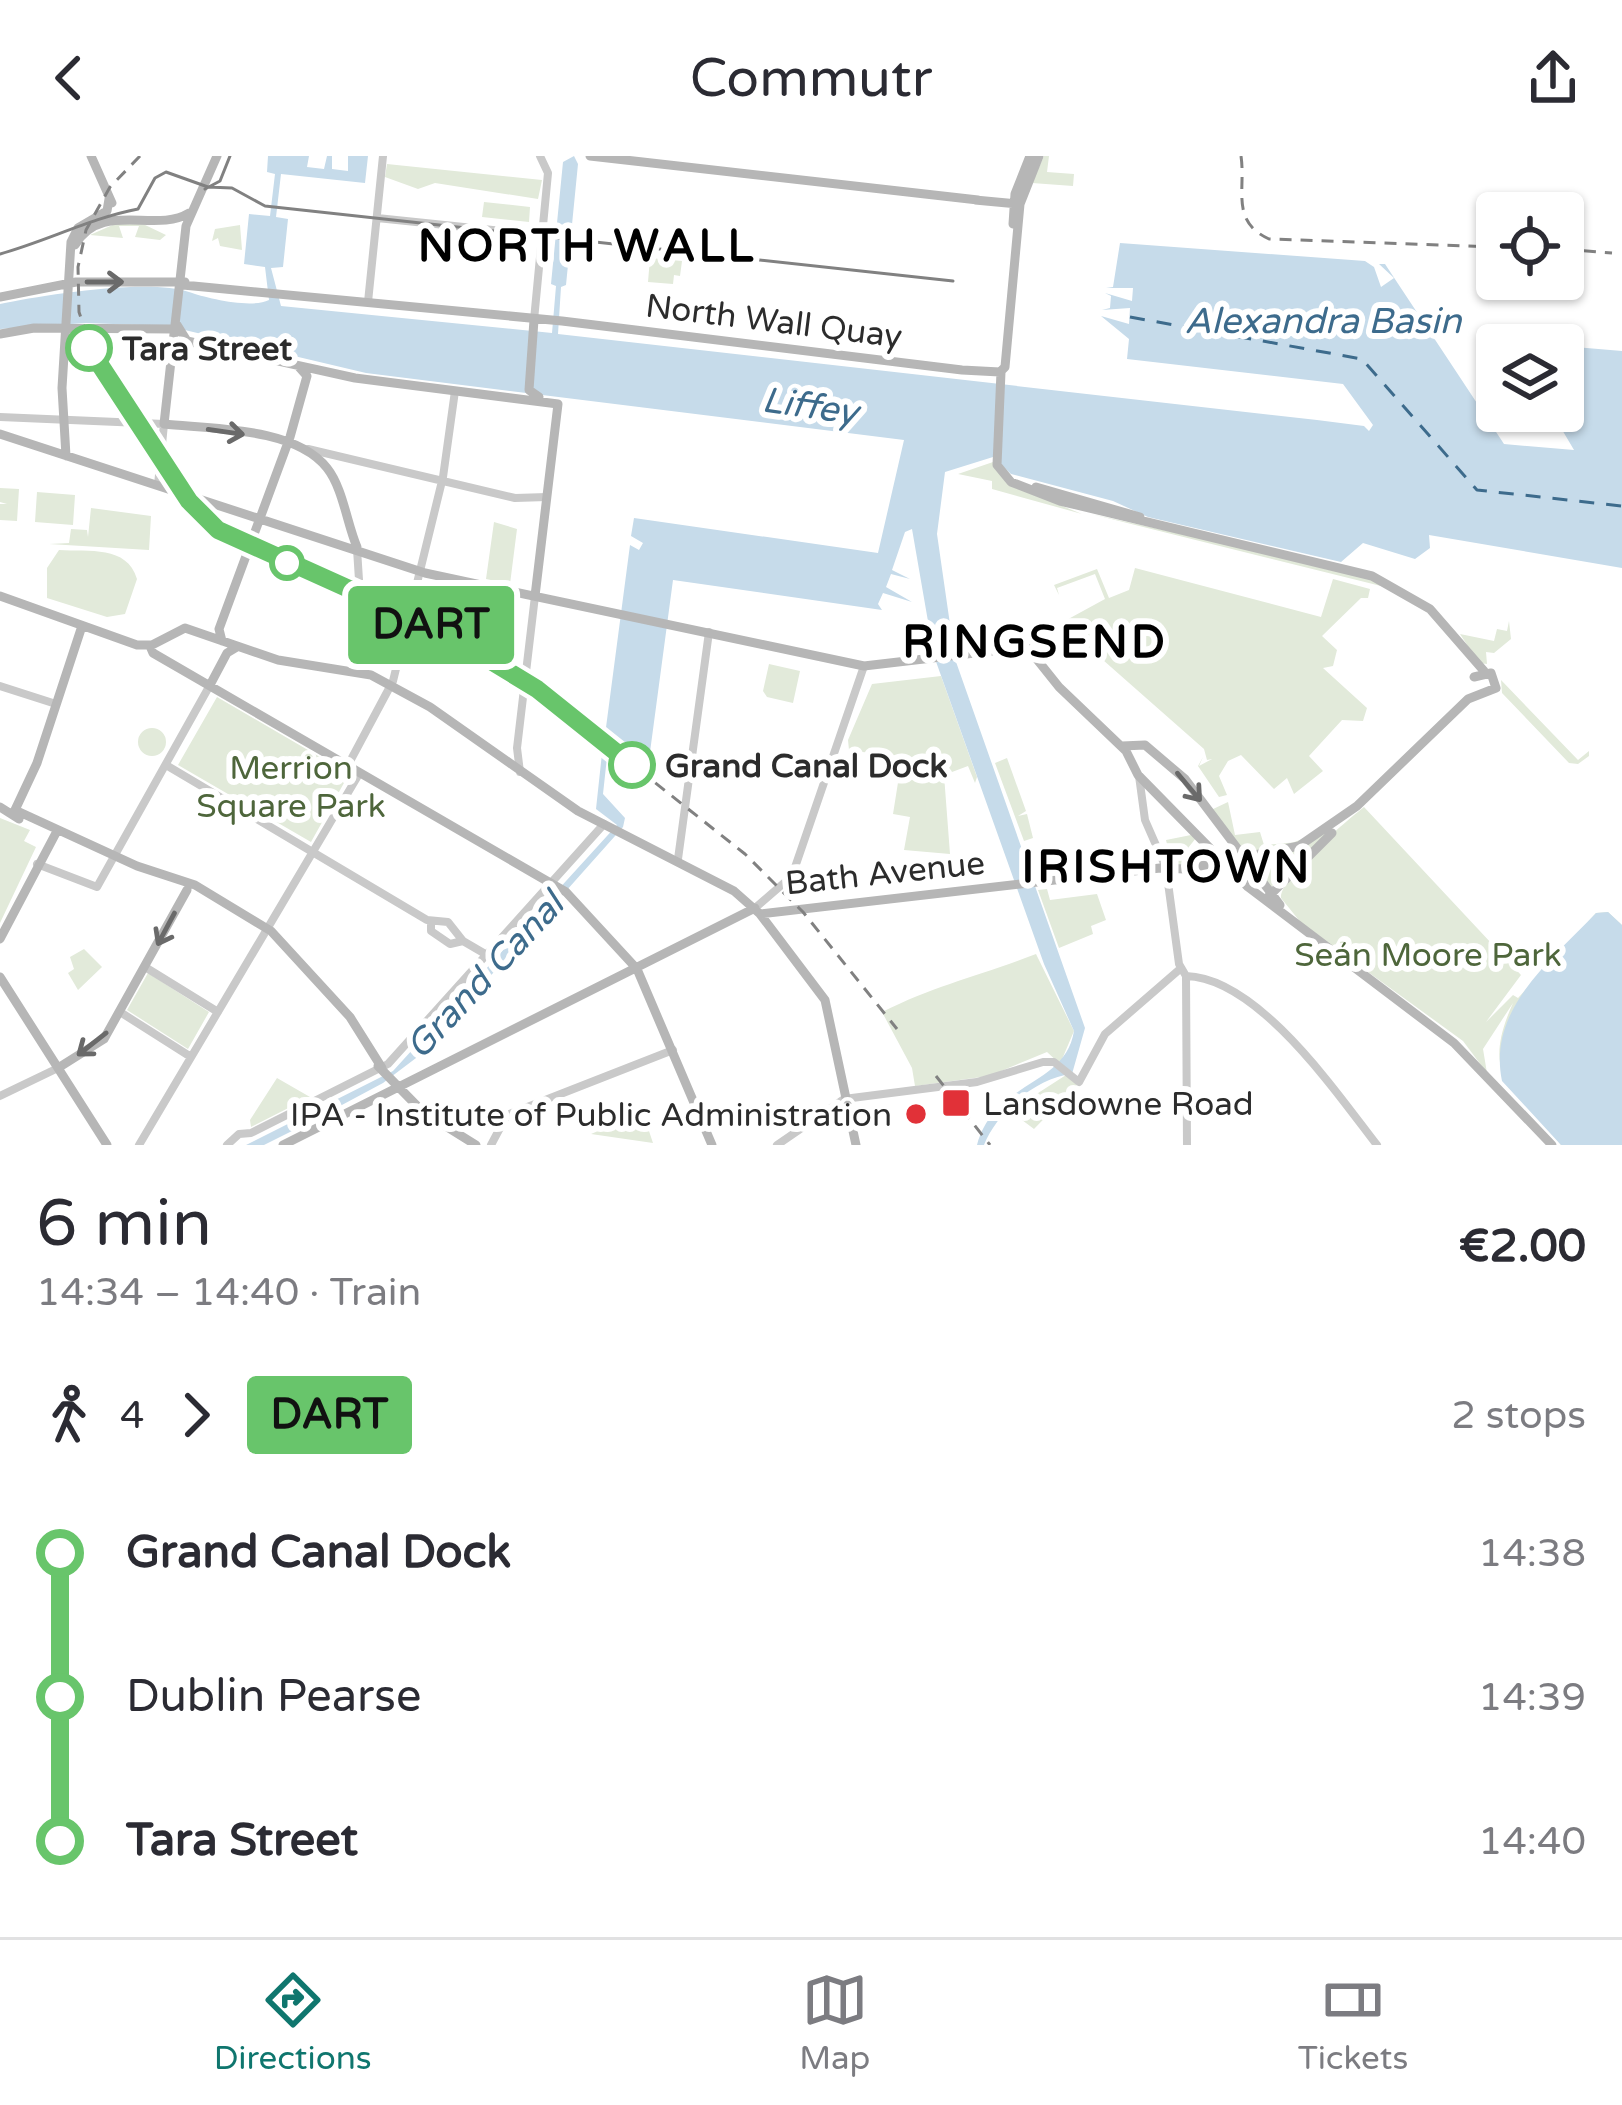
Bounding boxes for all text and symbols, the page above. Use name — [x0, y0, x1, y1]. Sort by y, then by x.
icon: back — [36, 45, 102, 111]
icon: share — [1520, 45, 1586, 111]
text: Commutr — [690, 46, 932, 111]
map controls — [1476, 192, 1584, 432]
button: locate — [1476, 192, 1584, 300]
district label: NORTH WALL — [418, 220, 756, 274]
one-way arrow — [85, 271, 124, 293]
street label: North Wall Quay — [643, 286, 904, 357]
water label: Alexandra Basin — [1185, 300, 1462, 343]
button: layers — [1476, 324, 1584, 432]
marker: Tara Street — [67, 326, 111, 370]
place label: Tara Street — [121, 330, 292, 369]
water label: Liffey — [759, 379, 864, 435]
one-way arrow — [206, 421, 245, 444]
unlabelled marker — [271, 547, 303, 579]
line badge: DART — [347, 586, 515, 664]
text: DART — [372, 599, 490, 650]
district label: RINGSEND — [902, 616, 1168, 670]
marker: Grand Canal Dock — [610, 743, 654, 787]
place label: Grand Canal Dock — [665, 747, 947, 786]
park label: Merrion Square Park — [196, 749, 386, 826]
one-way arrow — [1175, 771, 1203, 802]
district label: IRISHTOWN — [1022, 841, 1312, 895]
street label: Bath Avenue — [783, 844, 987, 903]
water label: Grand Canal — [397, 881, 576, 1068]
one-way arrow — [154, 910, 177, 945]
park label: Seán Moore Park — [1294, 936, 1562, 975]
one-way arrow — [77, 1030, 109, 1057]
place label: Lansdowne Road — [983, 1085, 1254, 1124]
marker: Lansdowne Road — [940, 1087, 972, 1119]
place label: IPA - Institute of Public Administration — [290, 1096, 892, 1135]
marker: IPA - Institute of Public Administration — [903, 1101, 929, 1127]
text: 6 min — [36, 1184, 212, 1264]
text: €2.00 — [1459, 1220, 1586, 1274]
text: 14:34 – 14:40 · Train — [36, 1269, 421, 1316]
icon: walk — [36, 1382, 102, 1448]
icon: forward — [163, 1382, 229, 1448]
text: DART — [271, 1389, 388, 1440]
text: 4 — [120, 1392, 145, 1439]
text: 2 stops — [1451, 1392, 1586, 1439]
text: Grand Canal Dock — [126, 1526, 511, 1580]
text: 14:38 — [1478, 1530, 1586, 1577]
text: Dublin Pearse — [126, 1670, 421, 1724]
text: 14:39 — [1478, 1674, 1586, 1721]
text: Tara Street — [126, 1814, 358, 1868]
text: 14:40 — [1478, 1818, 1586, 1865]
tab: Directions — [214, 1967, 372, 2078]
tab: Map — [799, 1967, 870, 2078]
tab: Tickets — [1298, 1967, 1408, 2078]

